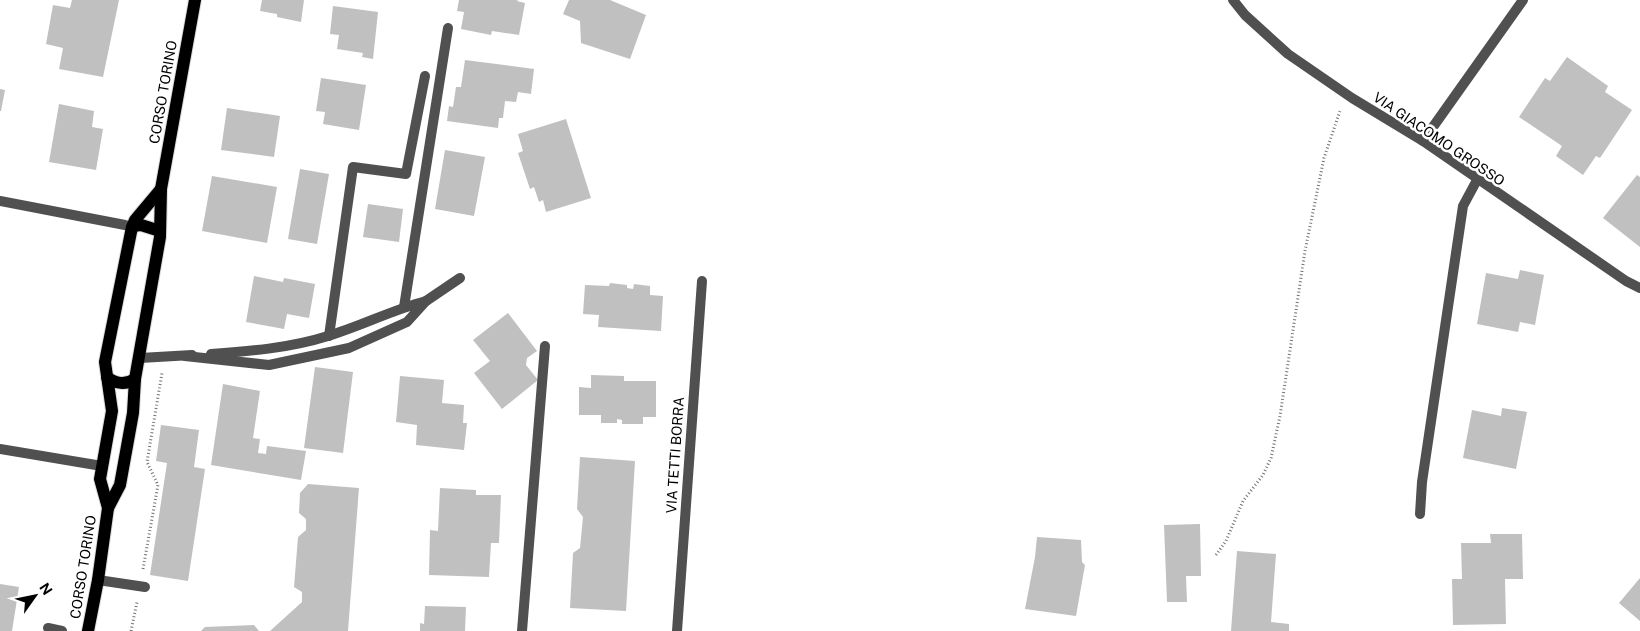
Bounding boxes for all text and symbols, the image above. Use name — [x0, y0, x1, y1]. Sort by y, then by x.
street label: CORSO TORINO — [146, 39, 180, 145]
street label: VIA GIACOMO GROSSO — [1370, 89, 1508, 189]
street label: VIA TETTI BORRA — [663, 396, 687, 514]
street label: CORSO TORINO — [67, 514, 99, 620]
north arrow — [10, 571, 60, 621]
text: N — [36, 580, 56, 598]

